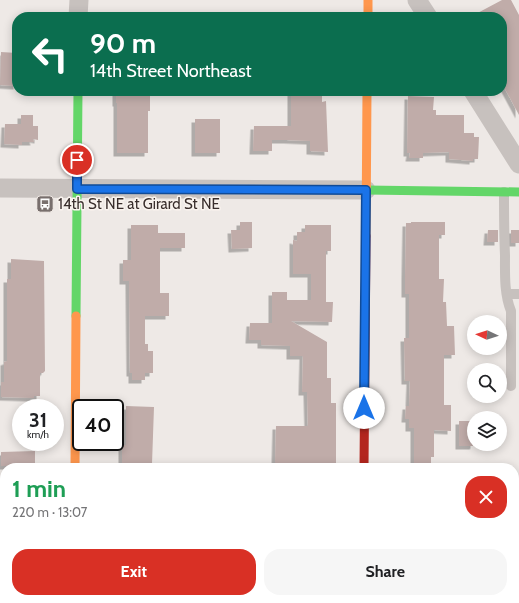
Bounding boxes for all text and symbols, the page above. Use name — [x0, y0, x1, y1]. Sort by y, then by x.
text: 90 m — [90, 26, 156, 60]
icon: left — [24, 28, 76, 80]
text: 14th Street Northeast — [90, 60, 252, 82]
pin — [60, 143, 94, 177]
icon: arrive — [66, 149, 88, 171]
bus stop icon: 14th St NE at Girard St NE — [35, 194, 55, 214]
place label: 14th St NE at Girard St NE — [58, 195, 220, 213]
north arrow — [467, 315, 507, 355]
map controls — [467, 315, 507, 451]
button: search — [467, 363, 507, 403]
position arrow — [343, 387, 385, 429]
speed limit sign: 40 — [72, 399, 124, 451]
text: 31 — [29, 408, 47, 432]
button: layers — [467, 411, 507, 451]
text: km/h — [27, 428, 49, 441]
text: 1 min — [12, 474, 66, 503]
button: close — [465, 476, 507, 518]
text: 220 m · 13:07 — [12, 504, 87, 520]
button: Exit — [12, 549, 256, 595]
button: Share — [264, 549, 507, 595]

